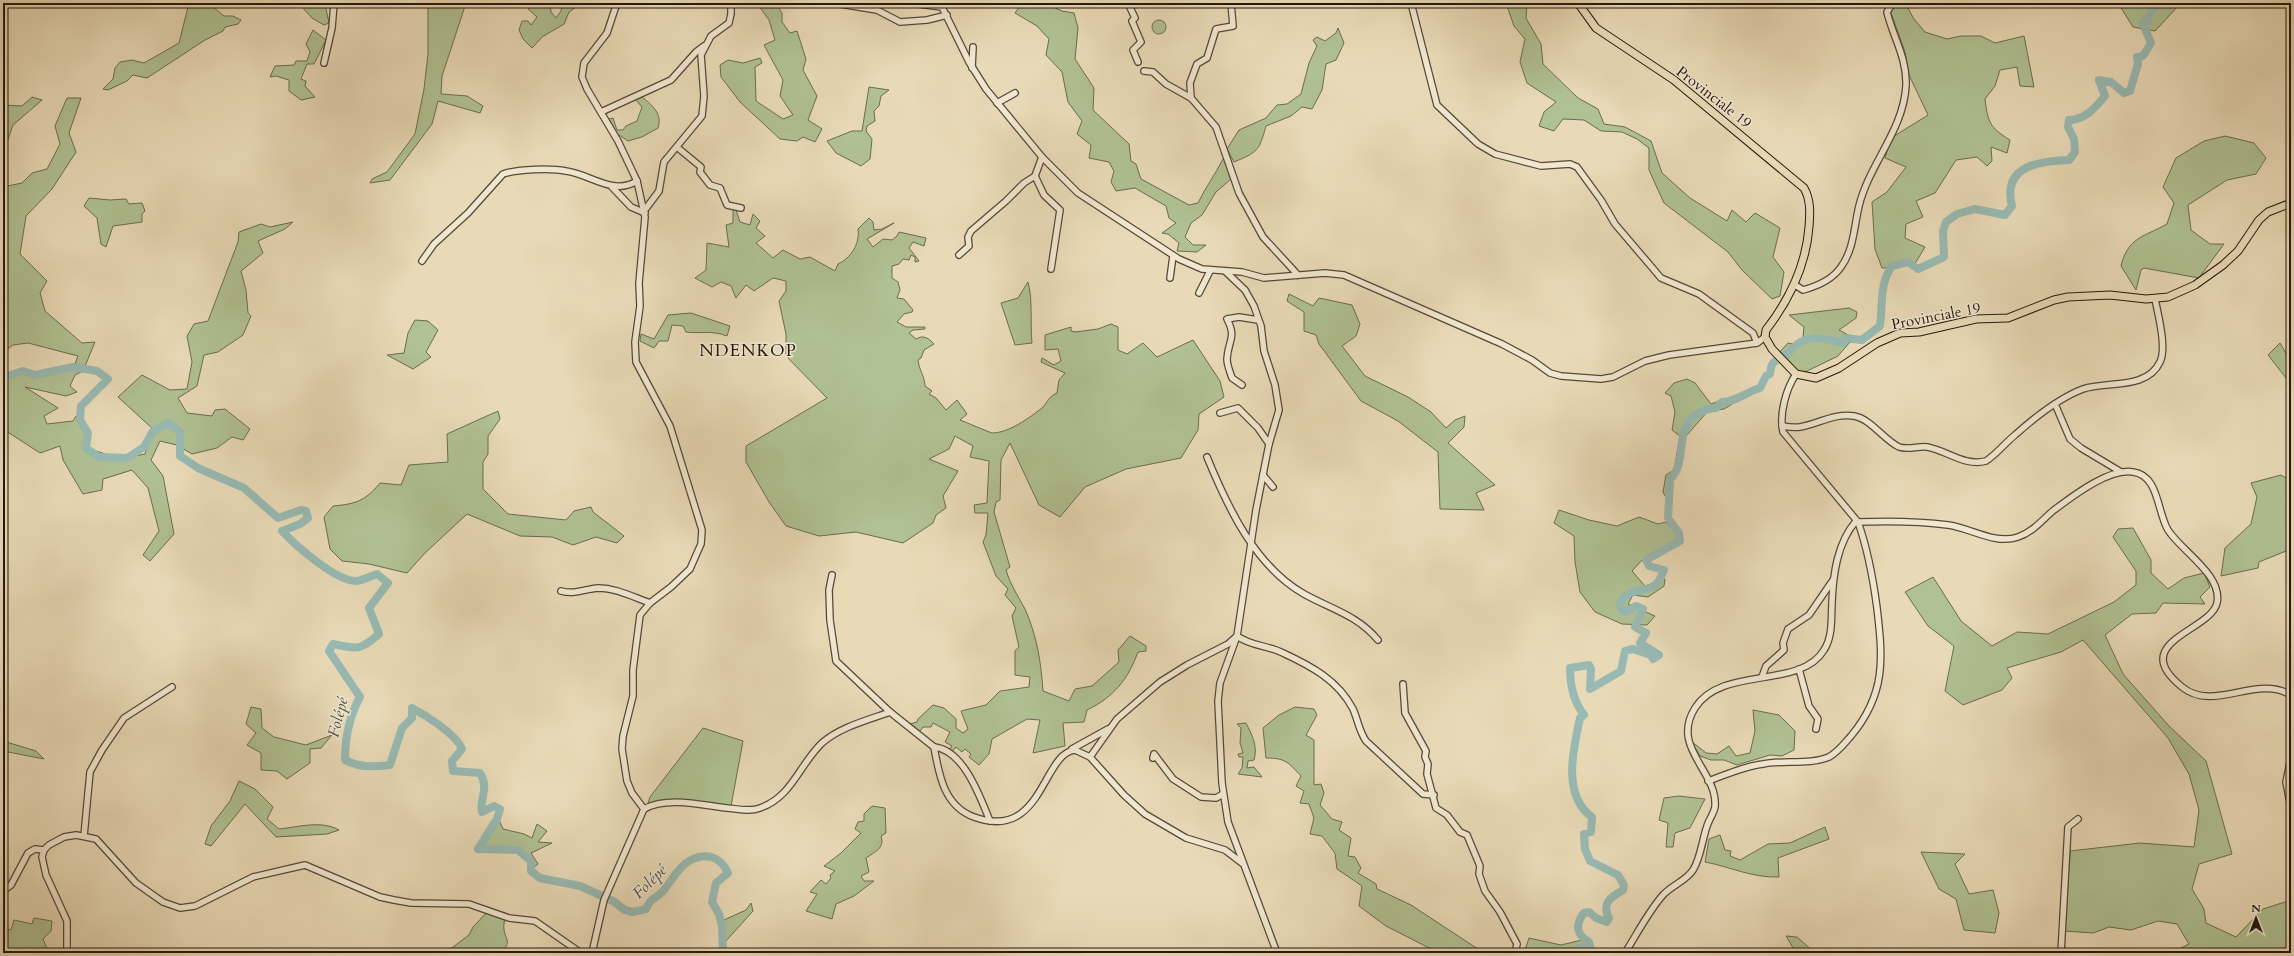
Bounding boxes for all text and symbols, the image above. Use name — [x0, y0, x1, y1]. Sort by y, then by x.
street label: Provinciale 19 — [1672, 61, 1756, 133]
street label: Provinciale 19 — [1890, 298, 1983, 334]
district label: NDENKOP — [699, 339, 797, 362]
water label: Folépé — [322, 694, 354, 739]
water label: Folépé — [628, 859, 672, 904]
north arrow — [2236, 898, 2276, 938]
text: N — [2251, 901, 2261, 916]

